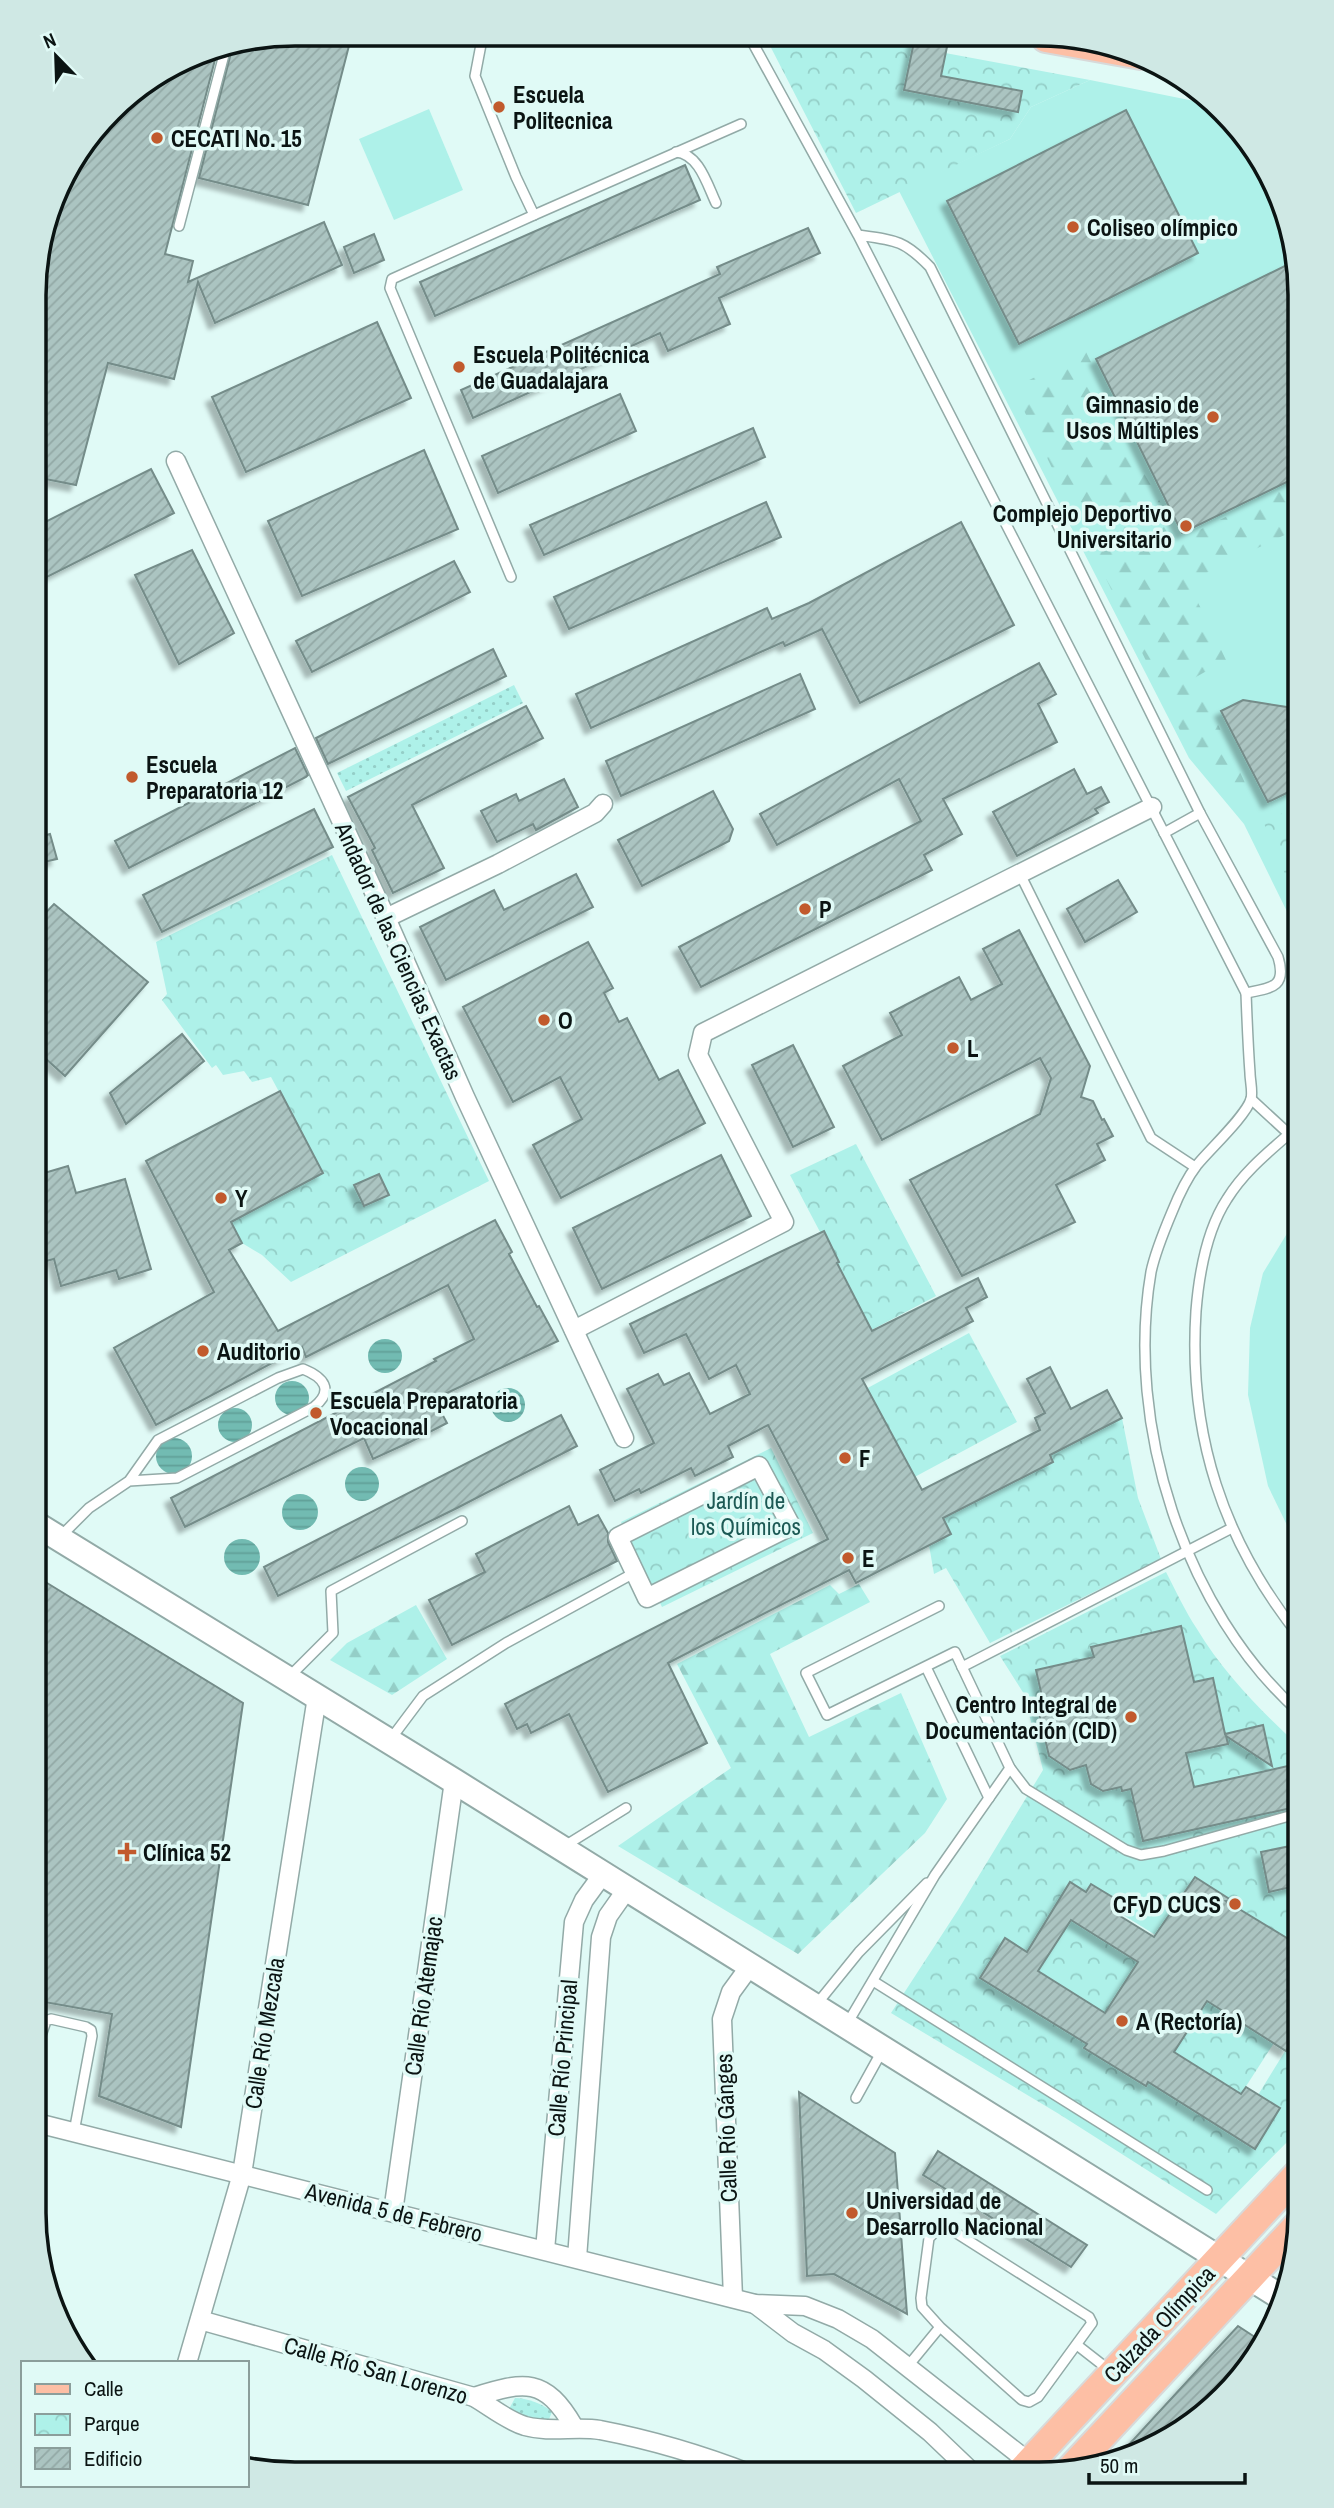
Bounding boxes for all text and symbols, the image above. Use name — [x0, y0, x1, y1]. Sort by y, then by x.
north arrow — [21, 21, 91, 91]
text: N — [39, 26, 60, 55]
place label: Escuela Politecnica — [513, 79, 613, 136]
marker: Escuela Politecnica — [491, 99, 507, 115]
place label: CECATI No. 15 — [171, 123, 302, 154]
marker: CECATI No. 15 — [149, 130, 165, 146]
place label: Coliseo olímpico — [1087, 212, 1238, 243]
marker: Coliseo olímpico — [1065, 219, 1081, 235]
place label: Escuela Politécnica de Guadalajara — [473, 339, 650, 396]
marker: Escuela Politécnica de Guadalajara — [451, 359, 467, 375]
place label: Gimnasio de Usos Múltiples — [1066, 389, 1199, 446]
marker: Gimnasio de Usos Múltiples — [1205, 409, 1221, 425]
place label: Complejo Deportivo Universitario — [993, 498, 1172, 555]
marker: Complejo Deportivo Universitario — [1178, 518, 1194, 534]
place label: Escuela Preparatoria 12 — [146, 749, 283, 806]
marker: Escuela Preparatoria 12 — [124, 769, 140, 785]
street label: Andador de las Ciencias Exactas — [328, 816, 470, 1085]
place label: P — [819, 894, 832, 925]
marker: P — [797, 901, 813, 917]
place label: O — [558, 1005, 573, 1036]
marker: O — [536, 1012, 552, 1028]
place label: L — [967, 1033, 979, 1064]
marker: L — [945, 1040, 961, 1056]
place label: Y — [235, 1183, 248, 1214]
marker: Y — [213, 1190, 229, 1206]
place label: Auditorio — [217, 1336, 301, 1367]
marker: Auditorio — [195, 1343, 211, 1359]
place label: Escuela Preparatoria Vocacional — [330, 1385, 518, 1442]
marker: Escuela Preparatoria Vocacional — [308, 1405, 324, 1421]
place label: F — [859, 1443, 871, 1474]
marker: F — [837, 1450, 853, 1466]
park label: Jardín de los Químicos — [691, 1485, 801, 1542]
place label: E — [862, 1543, 875, 1574]
marker: E — [840, 1550, 856, 1566]
place label: Centro Integral de Documentación (CID) — [925, 1689, 1117, 1746]
marker: Centro Integral de Documentación (CID) — [1123, 1709, 1139, 1725]
place label: Clínica 52 — [143, 1837, 231, 1868]
marker: Clínica 52 — [117, 1842, 137, 1862]
place label: CFyD CUCS — [1113, 1889, 1221, 1920]
marker: CFyD CUCS — [1227, 1896, 1243, 1912]
street label: Calle Río Atemajac — [396, 1914, 450, 2078]
street label: Calle Río Mezcala — [237, 1955, 291, 2111]
street label: Calle Río Principal — [540, 1978, 584, 2138]
place label: A (Rectoría) — [1136, 2006, 1242, 2037]
marker: A (Rectoría) — [1114, 2013, 1130, 2029]
street label: Calle Río Gánges — [708, 2053, 744, 2203]
street label: Avenida 5 de Febrero — [301, 2175, 486, 2249]
place label: Universidad de Desarrollo Nacional — [866, 2185, 1043, 2242]
marker: Universidad de Desarrollo Nacional — [844, 2205, 860, 2221]
street label: Calzada Olímpica — [1097, 2258, 1222, 2389]
street label: Calle Río San Lorenzo — [281, 2329, 471, 2411]
legend — [21, 2361, 248, 2487]
text: Calle — [84, 2374, 123, 2403]
text: Parque — [84, 2409, 140, 2438]
scale bar — [1089, 2442, 1245, 2486]
text: Edificio — [84, 2444, 142, 2473]
text: 50 m — [1100, 2451, 1138, 2480]

